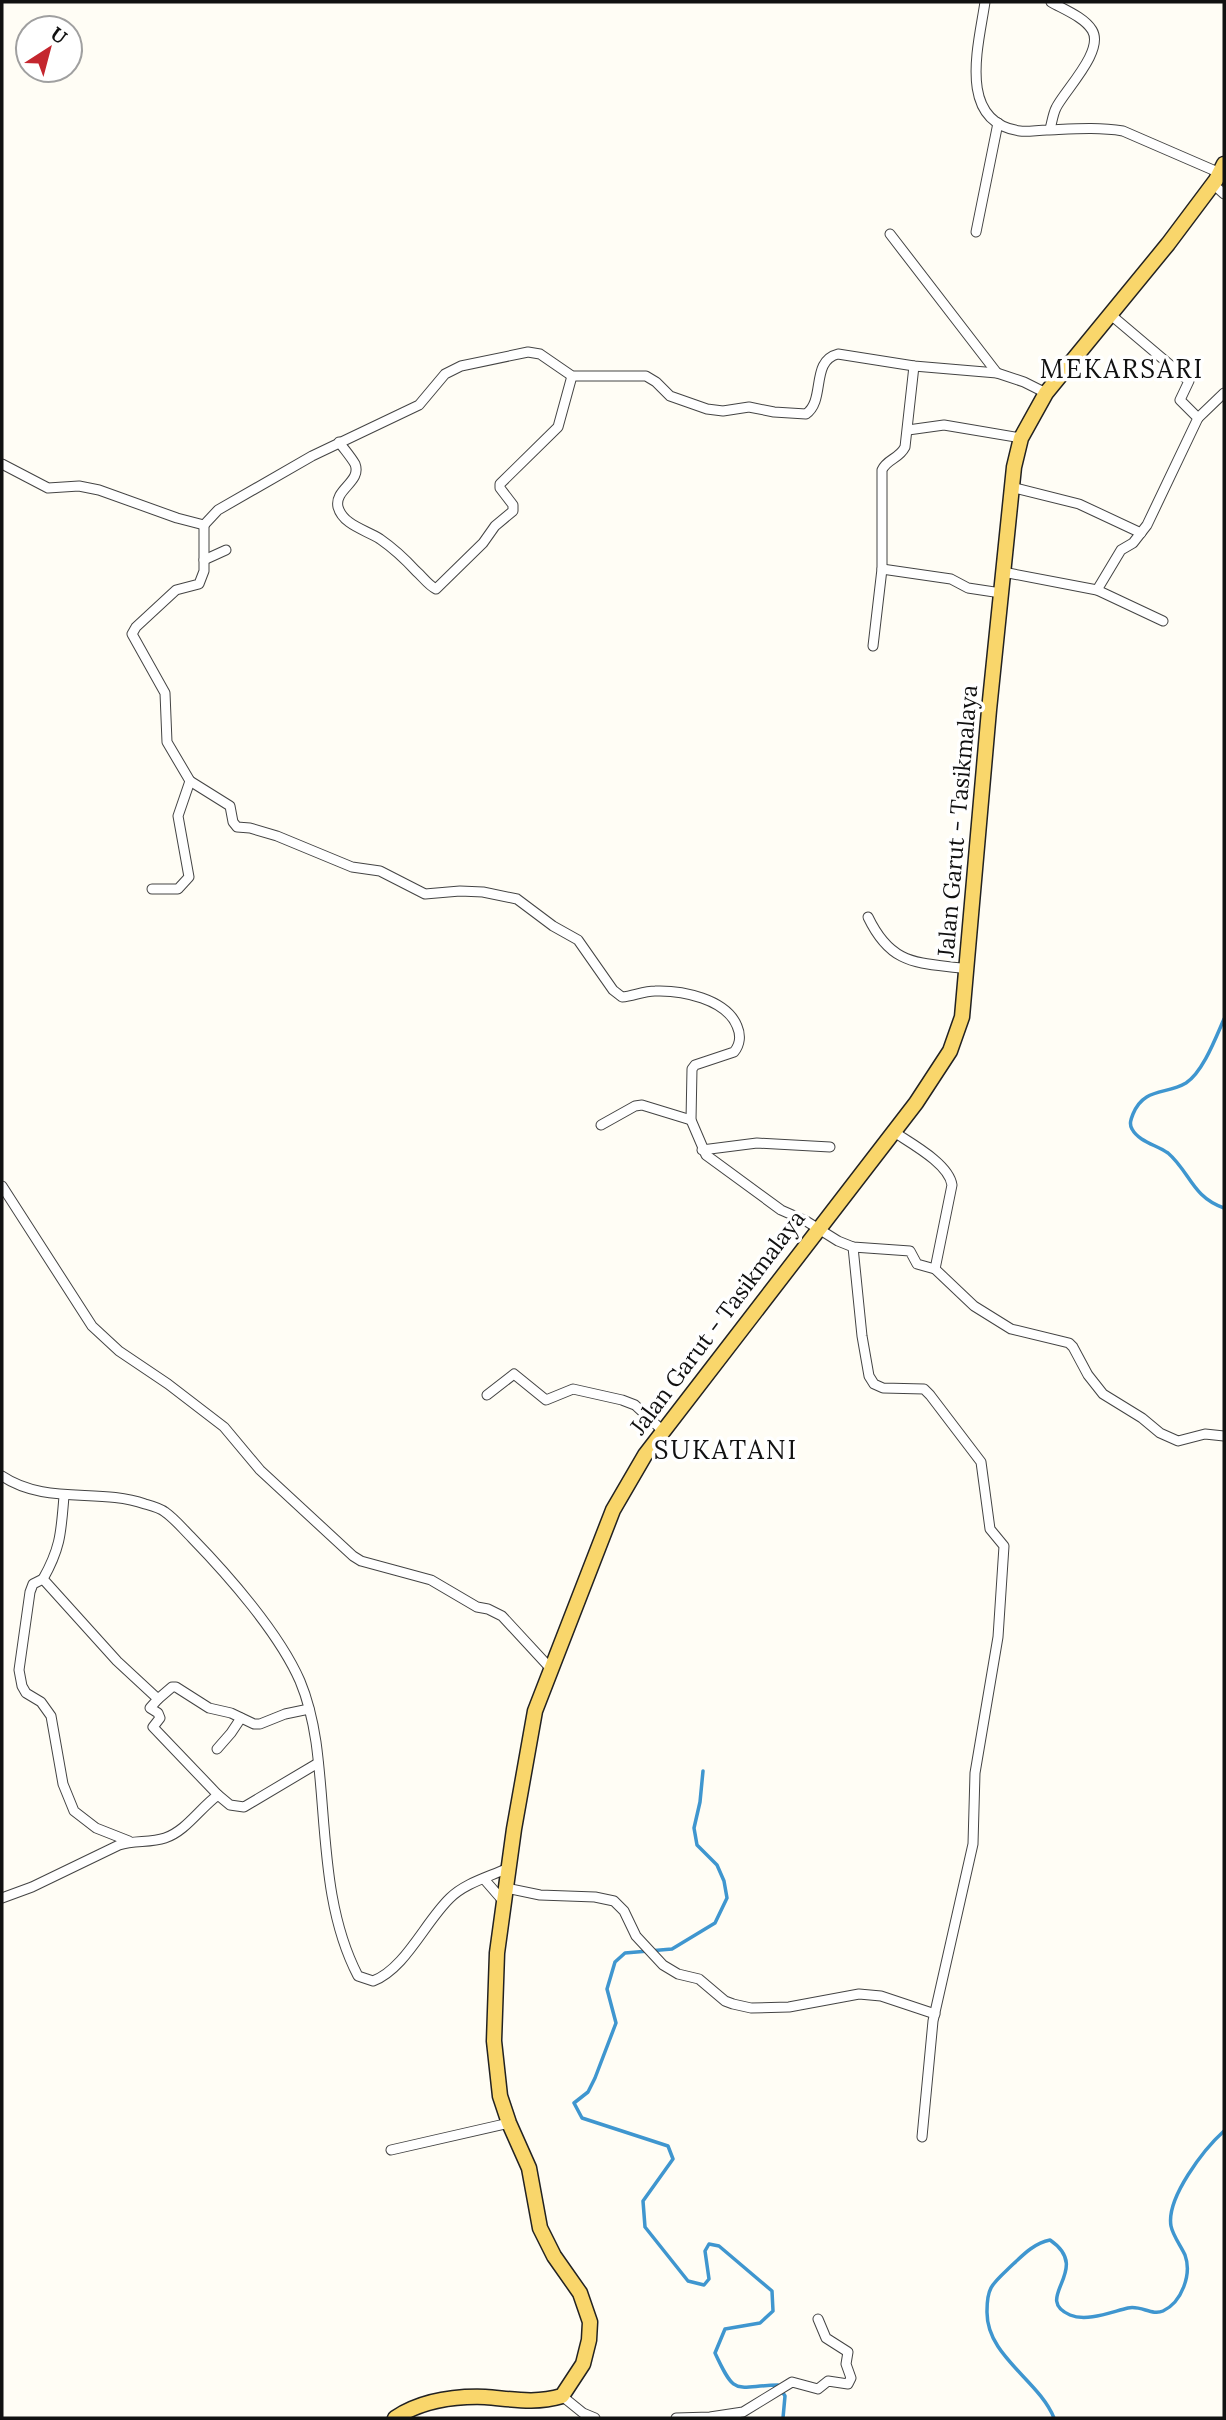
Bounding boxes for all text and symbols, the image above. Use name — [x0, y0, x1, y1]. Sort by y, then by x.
north arrow — [14, 14, 84, 84]
text: U — [46, 21, 72, 49]
district label: MEKARSARI — [1040, 352, 1204, 385]
street label: Jalan Garut - Tasikmalaya — [931, 683, 983, 959]
street label: Jalan Garut - Tasikmalaya — [623, 1204, 811, 1441]
district label: SUKATANI — [654, 1433, 798, 1466]

